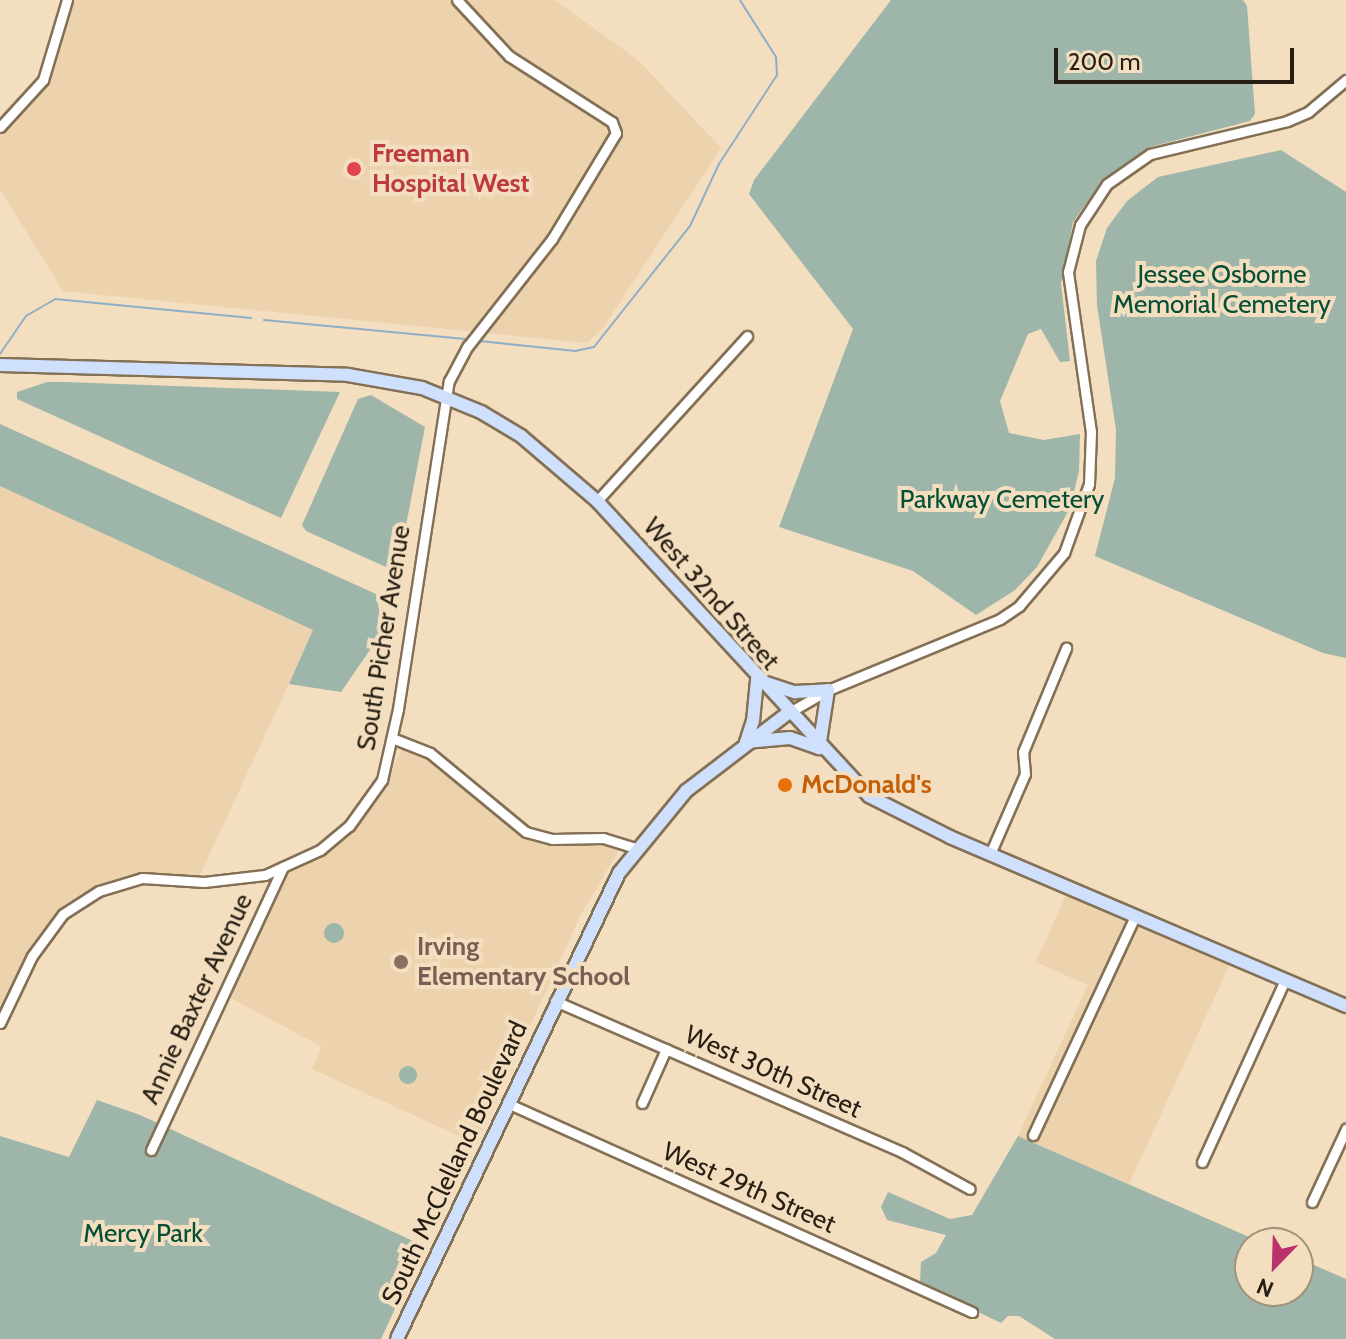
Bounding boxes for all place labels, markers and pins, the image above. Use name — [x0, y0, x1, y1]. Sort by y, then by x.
place label: Freeman Hospital West — [372, 138, 529, 200]
marker: Freeman Hospital West — [343, 158, 365, 180]
place label: McDonald's — [801, 769, 932, 801]
marker: McDonald's — [776, 776, 794, 794]
place label: Irving Elementary School — [417, 931, 630, 992]
marker: Irving Elementary School — [392, 953, 410, 971]

